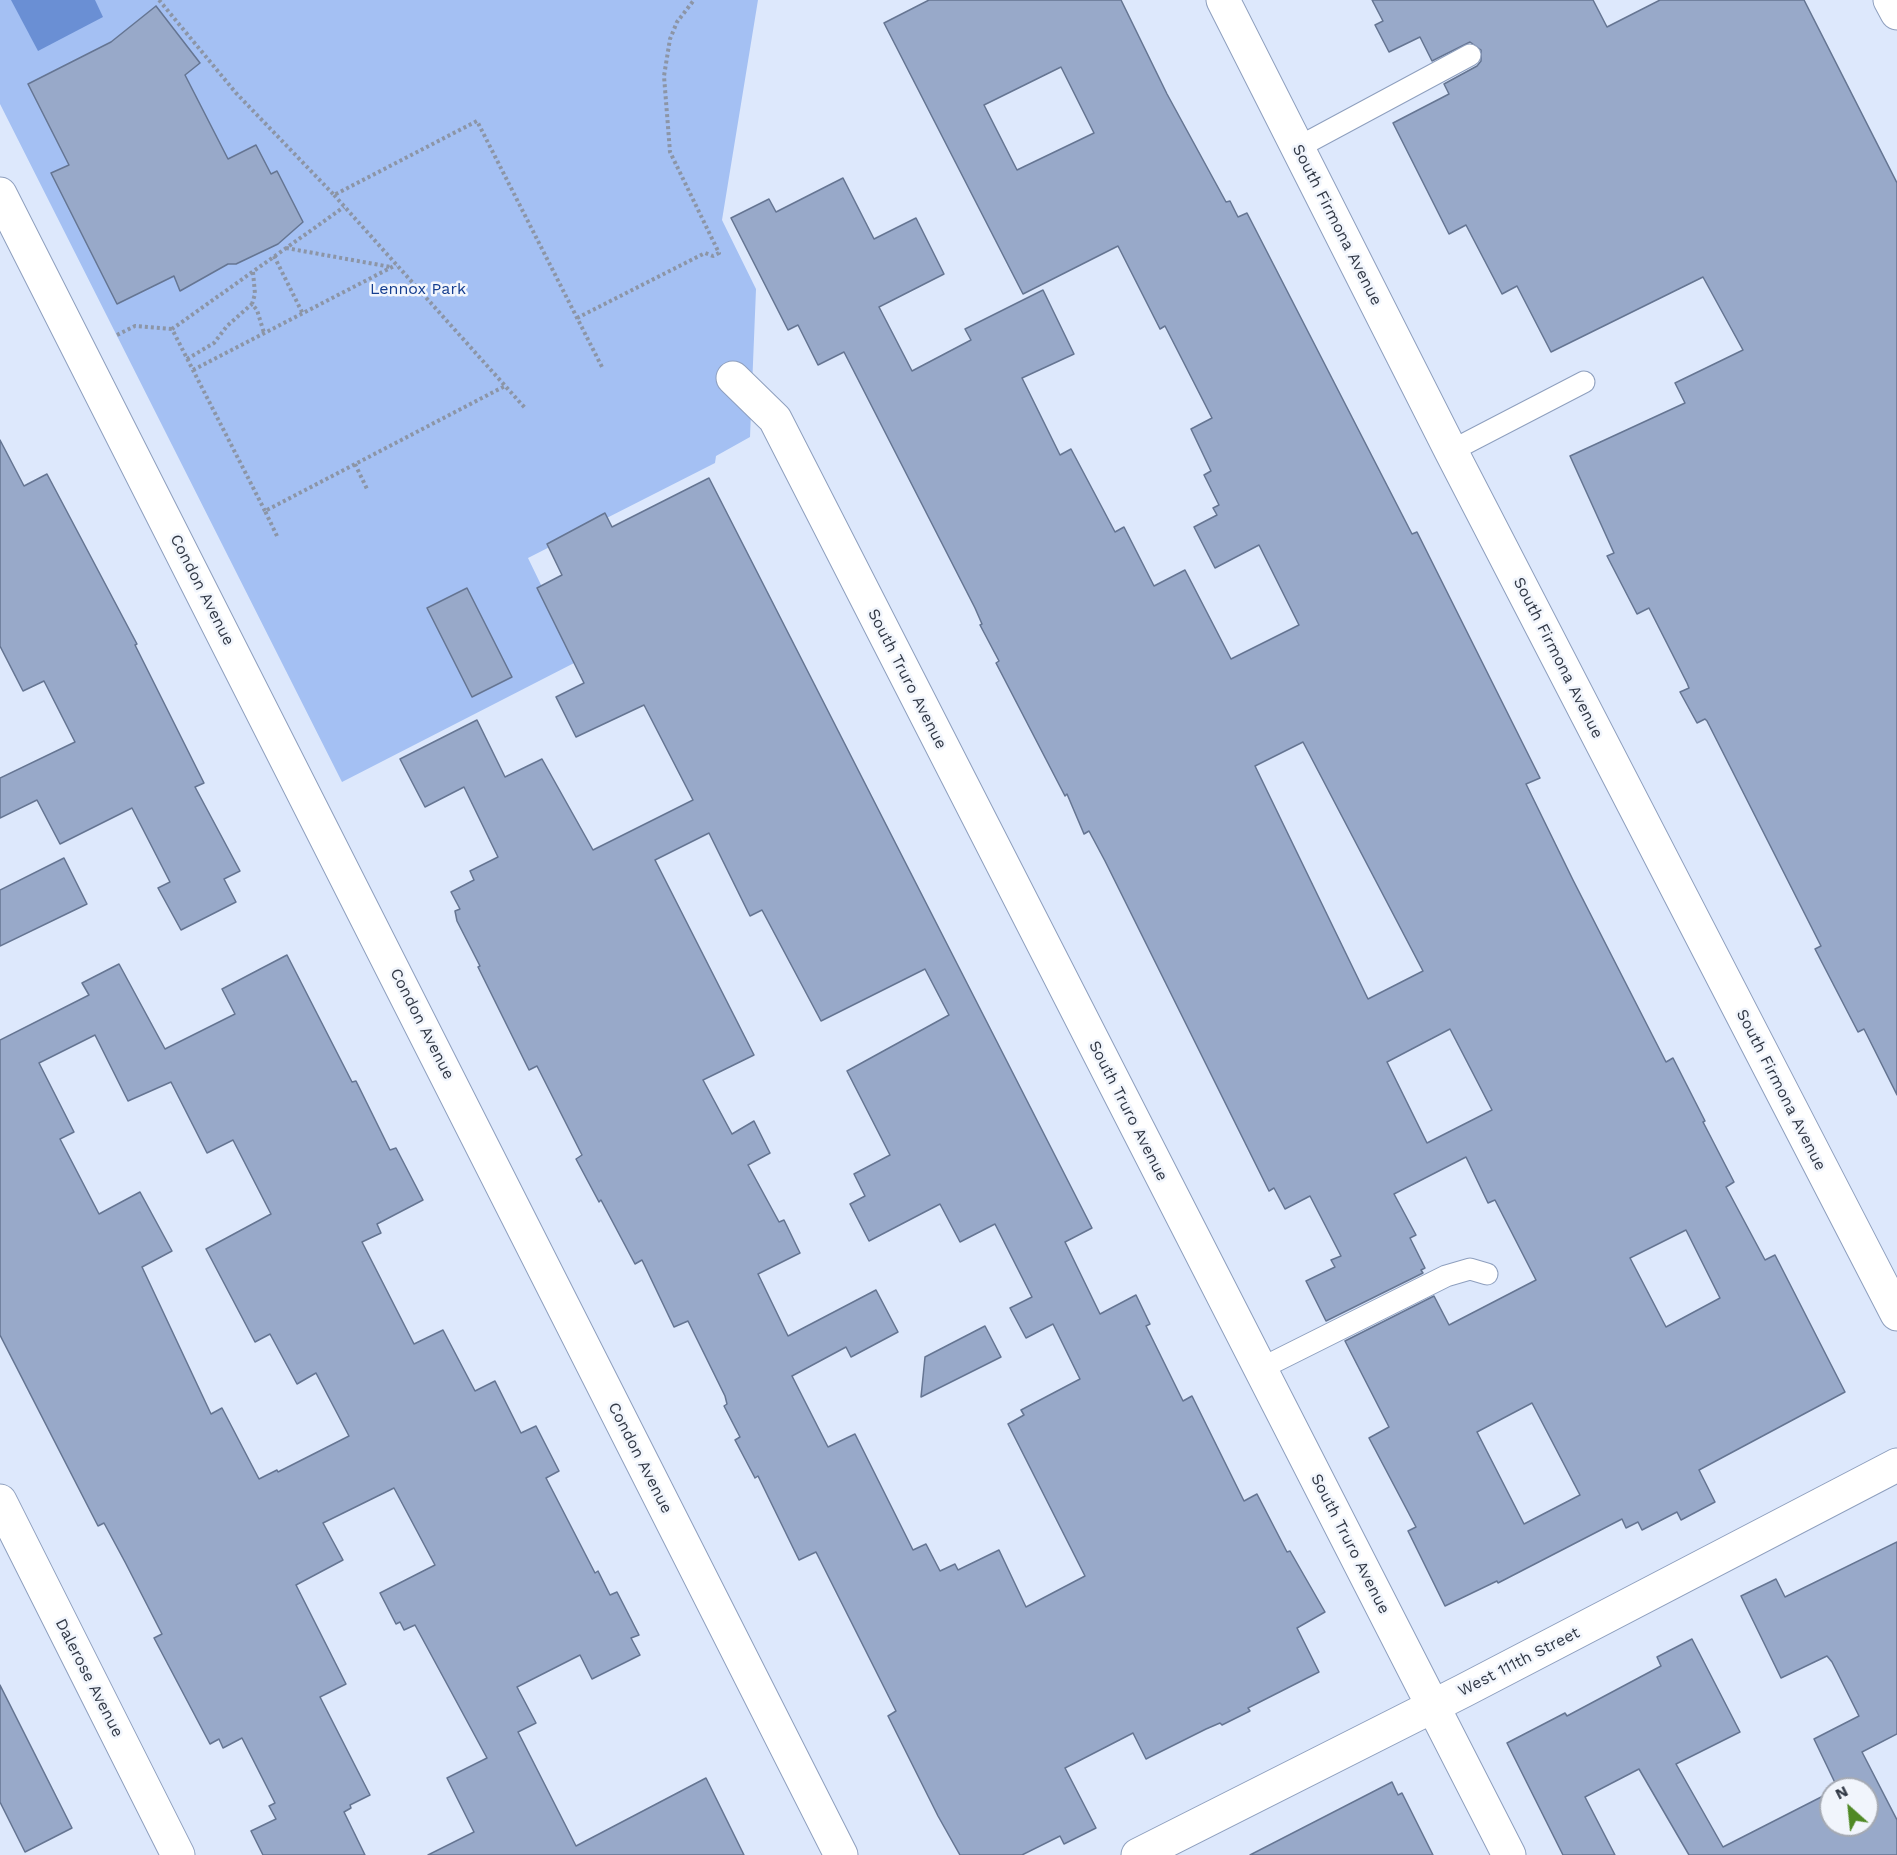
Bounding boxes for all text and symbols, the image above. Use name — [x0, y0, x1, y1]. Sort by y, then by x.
street label: South Firmona Avenue — [1288, 141, 1386, 309]
park label: Lennox Park — [370, 279, 466, 299]
street label: Condon Avenue — [166, 531, 238, 649]
street label: South Firmona Avenue — [1509, 574, 1607, 742]
street label: South Truro Avenue — [863, 606, 951, 752]
street label: Condon Avenue — [386, 965, 458, 1083]
street label: South Firmona Avenue — [1732, 1006, 1830, 1174]
street label: South Truro Avenue — [1084, 1038, 1172, 1184]
street label: Condon Avenue — [604, 1399, 676, 1517]
street label: South Truro Avenue — [1306, 1471, 1394, 1617]
street label: Dalerose Avenue — [51, 1616, 127, 1740]
street label: West 111th Street — [1455, 1623, 1583, 1701]
north arrow — [1819, 1777, 1879, 1837]
text: N — [1832, 1781, 1851, 1803]

